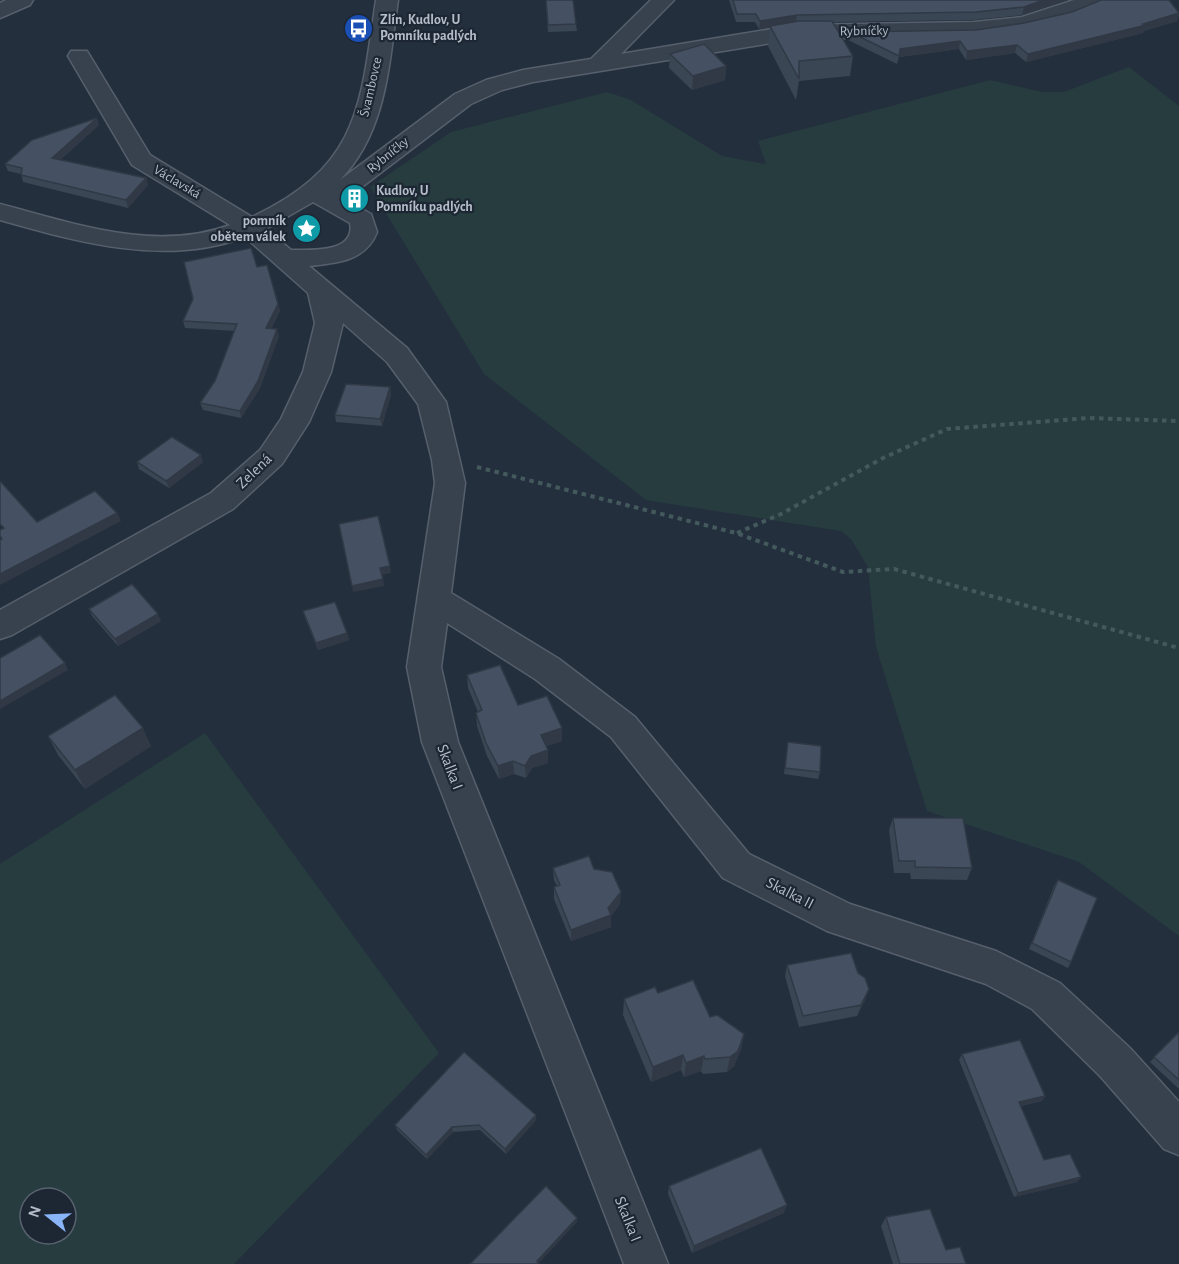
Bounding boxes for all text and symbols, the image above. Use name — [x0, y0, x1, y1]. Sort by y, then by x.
bus stop icon: Zlín, Kudlov, U Pomníku padlých — [343, 12, 375, 44]
place label: Zlín, Kudlov, U Pomníku padlých — [380, 13, 477, 43]
street label: Rybníčky — [839, 24, 889, 38]
street label: Švambovce — [355, 55, 385, 118]
street label: Rybníčky — [365, 134, 411, 176]
street label: Václavská — [151, 163, 204, 202]
building icon: Kudlov, U Pomníku padlých — [339, 183, 371, 215]
place label: Kudlov, U Pomníku padlých — [376, 184, 473, 214]
place icon: pomník obětem válek — [291, 213, 323, 245]
place label: pomník obětem válek — [211, 214, 286, 244]
street label: Zelená — [233, 451, 275, 491]
street label: Skalka I — [434, 742, 466, 792]
street label: Skalka II — [764, 874, 816, 912]
north arrow — [18, 1186, 78, 1246]
street label: Skalka I — [612, 1194, 644, 1244]
text: N — [25, 1204, 44, 1219]

